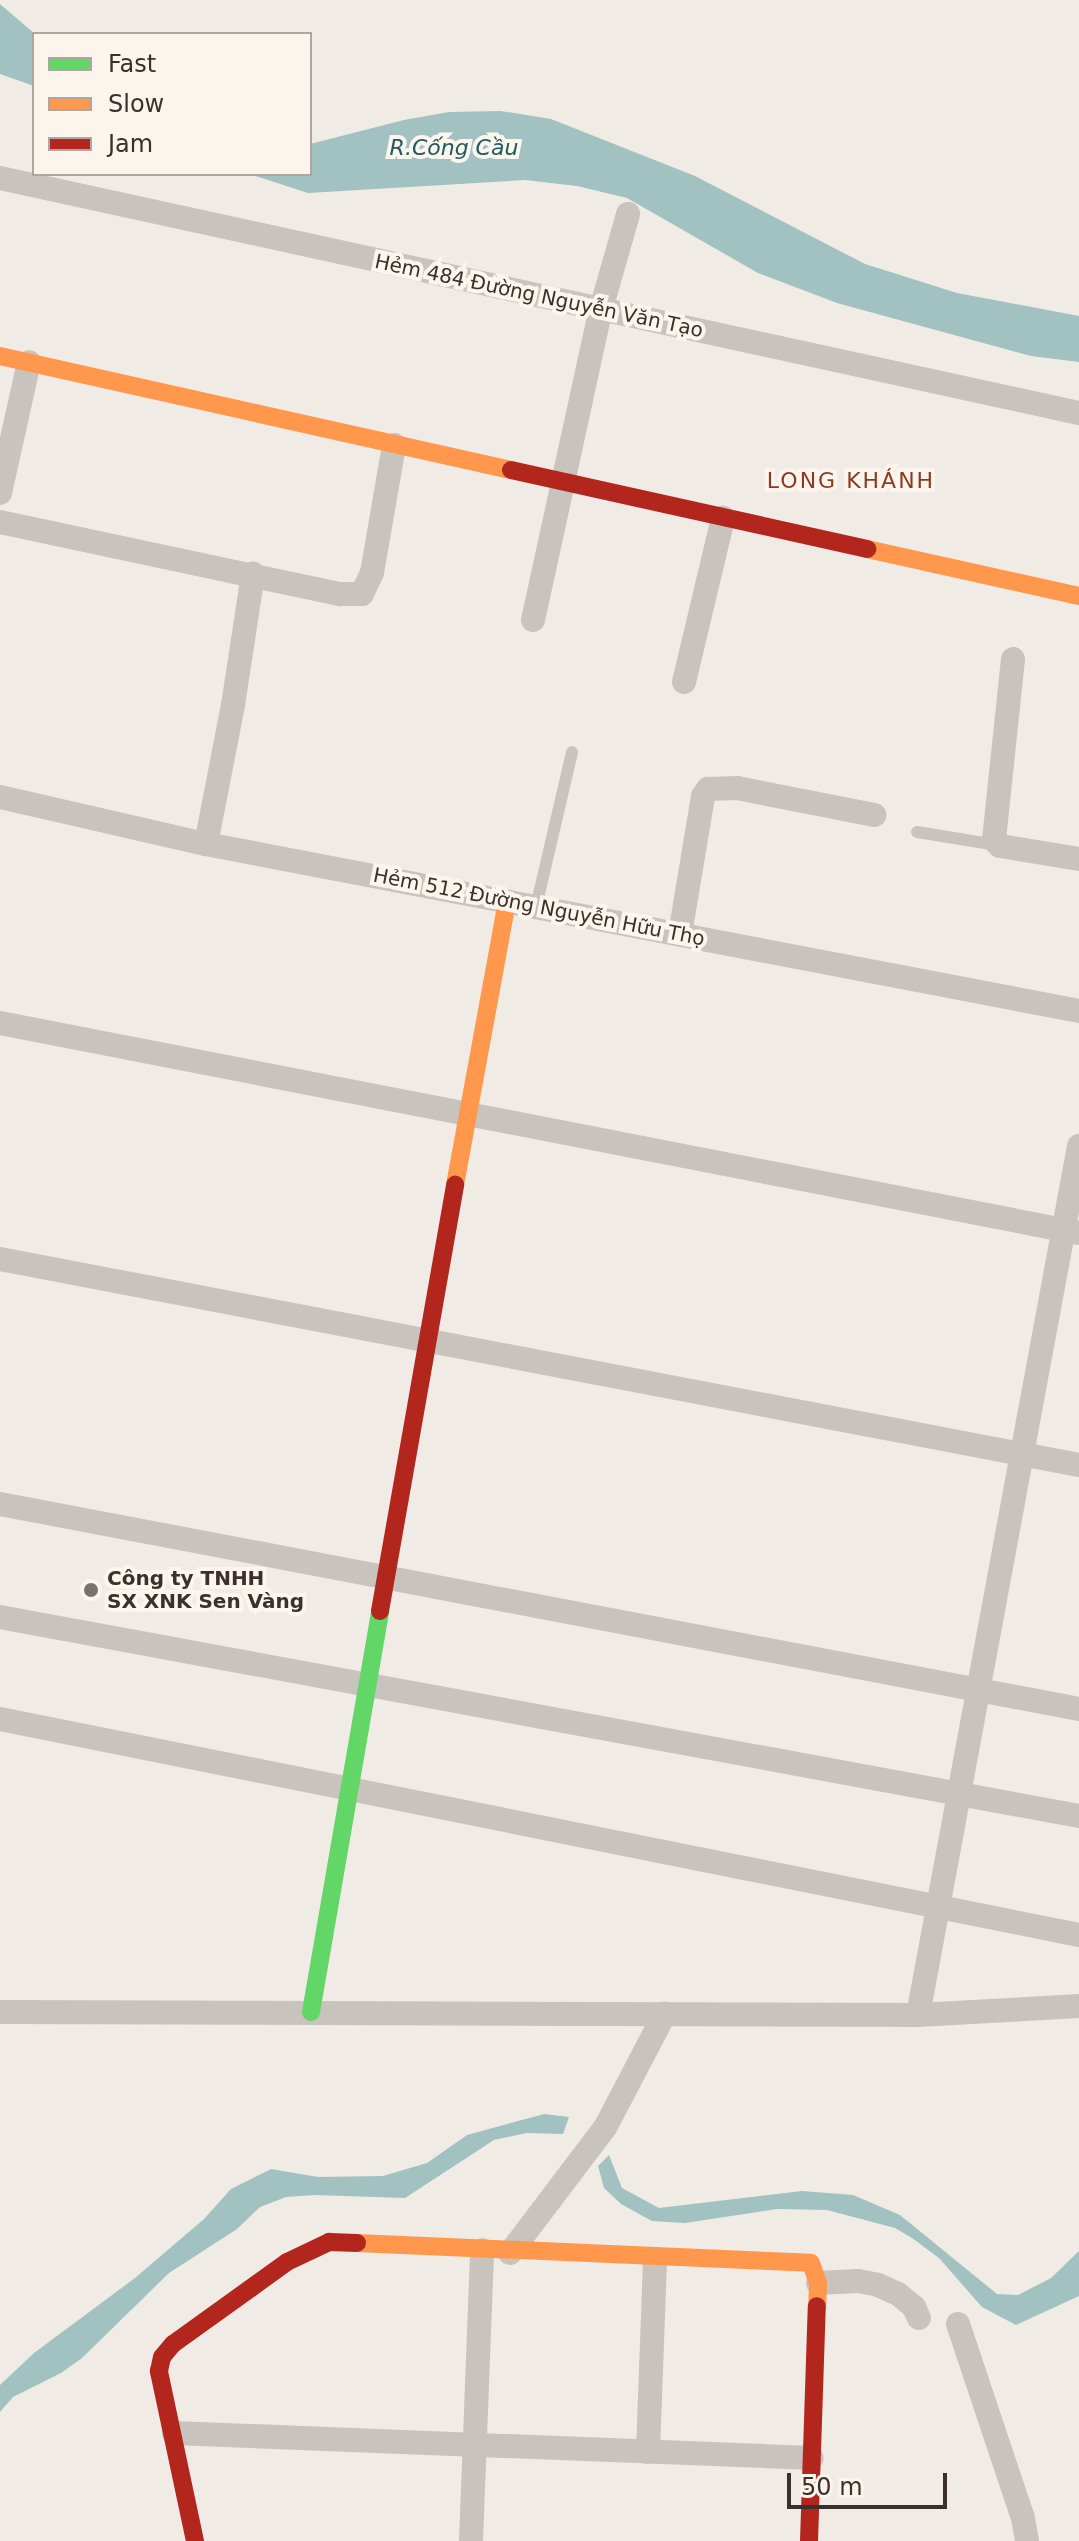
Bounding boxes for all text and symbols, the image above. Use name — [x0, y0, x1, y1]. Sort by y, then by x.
legend — [32, 32, 312, 176]
text: Fast — [108, 50, 156, 78]
text: Slow — [108, 90, 164, 118]
text: Jam — [108, 130, 153, 158]
water label: R.Cống Cầu — [390, 135, 518, 161]
street label: Hẻm 484 Đường Nguyễn Văn Tạo — [373, 249, 705, 343]
district label: LONG KHÁNH — [767, 468, 935, 494]
street label: Hẻm 512 Đường Nguyễn Hữu Thọ — [371, 863, 707, 951]
place label: Công ty TNHH SX XNK Sen Vàng — [107, 1566, 304, 1613]
marker: Công ty TNHH SX XNK Sen Vàng — [82, 1581, 100, 1599]
scale bar — [791, 2457, 951, 2507]
text: 50 m — [801, 2473, 863, 2501]

